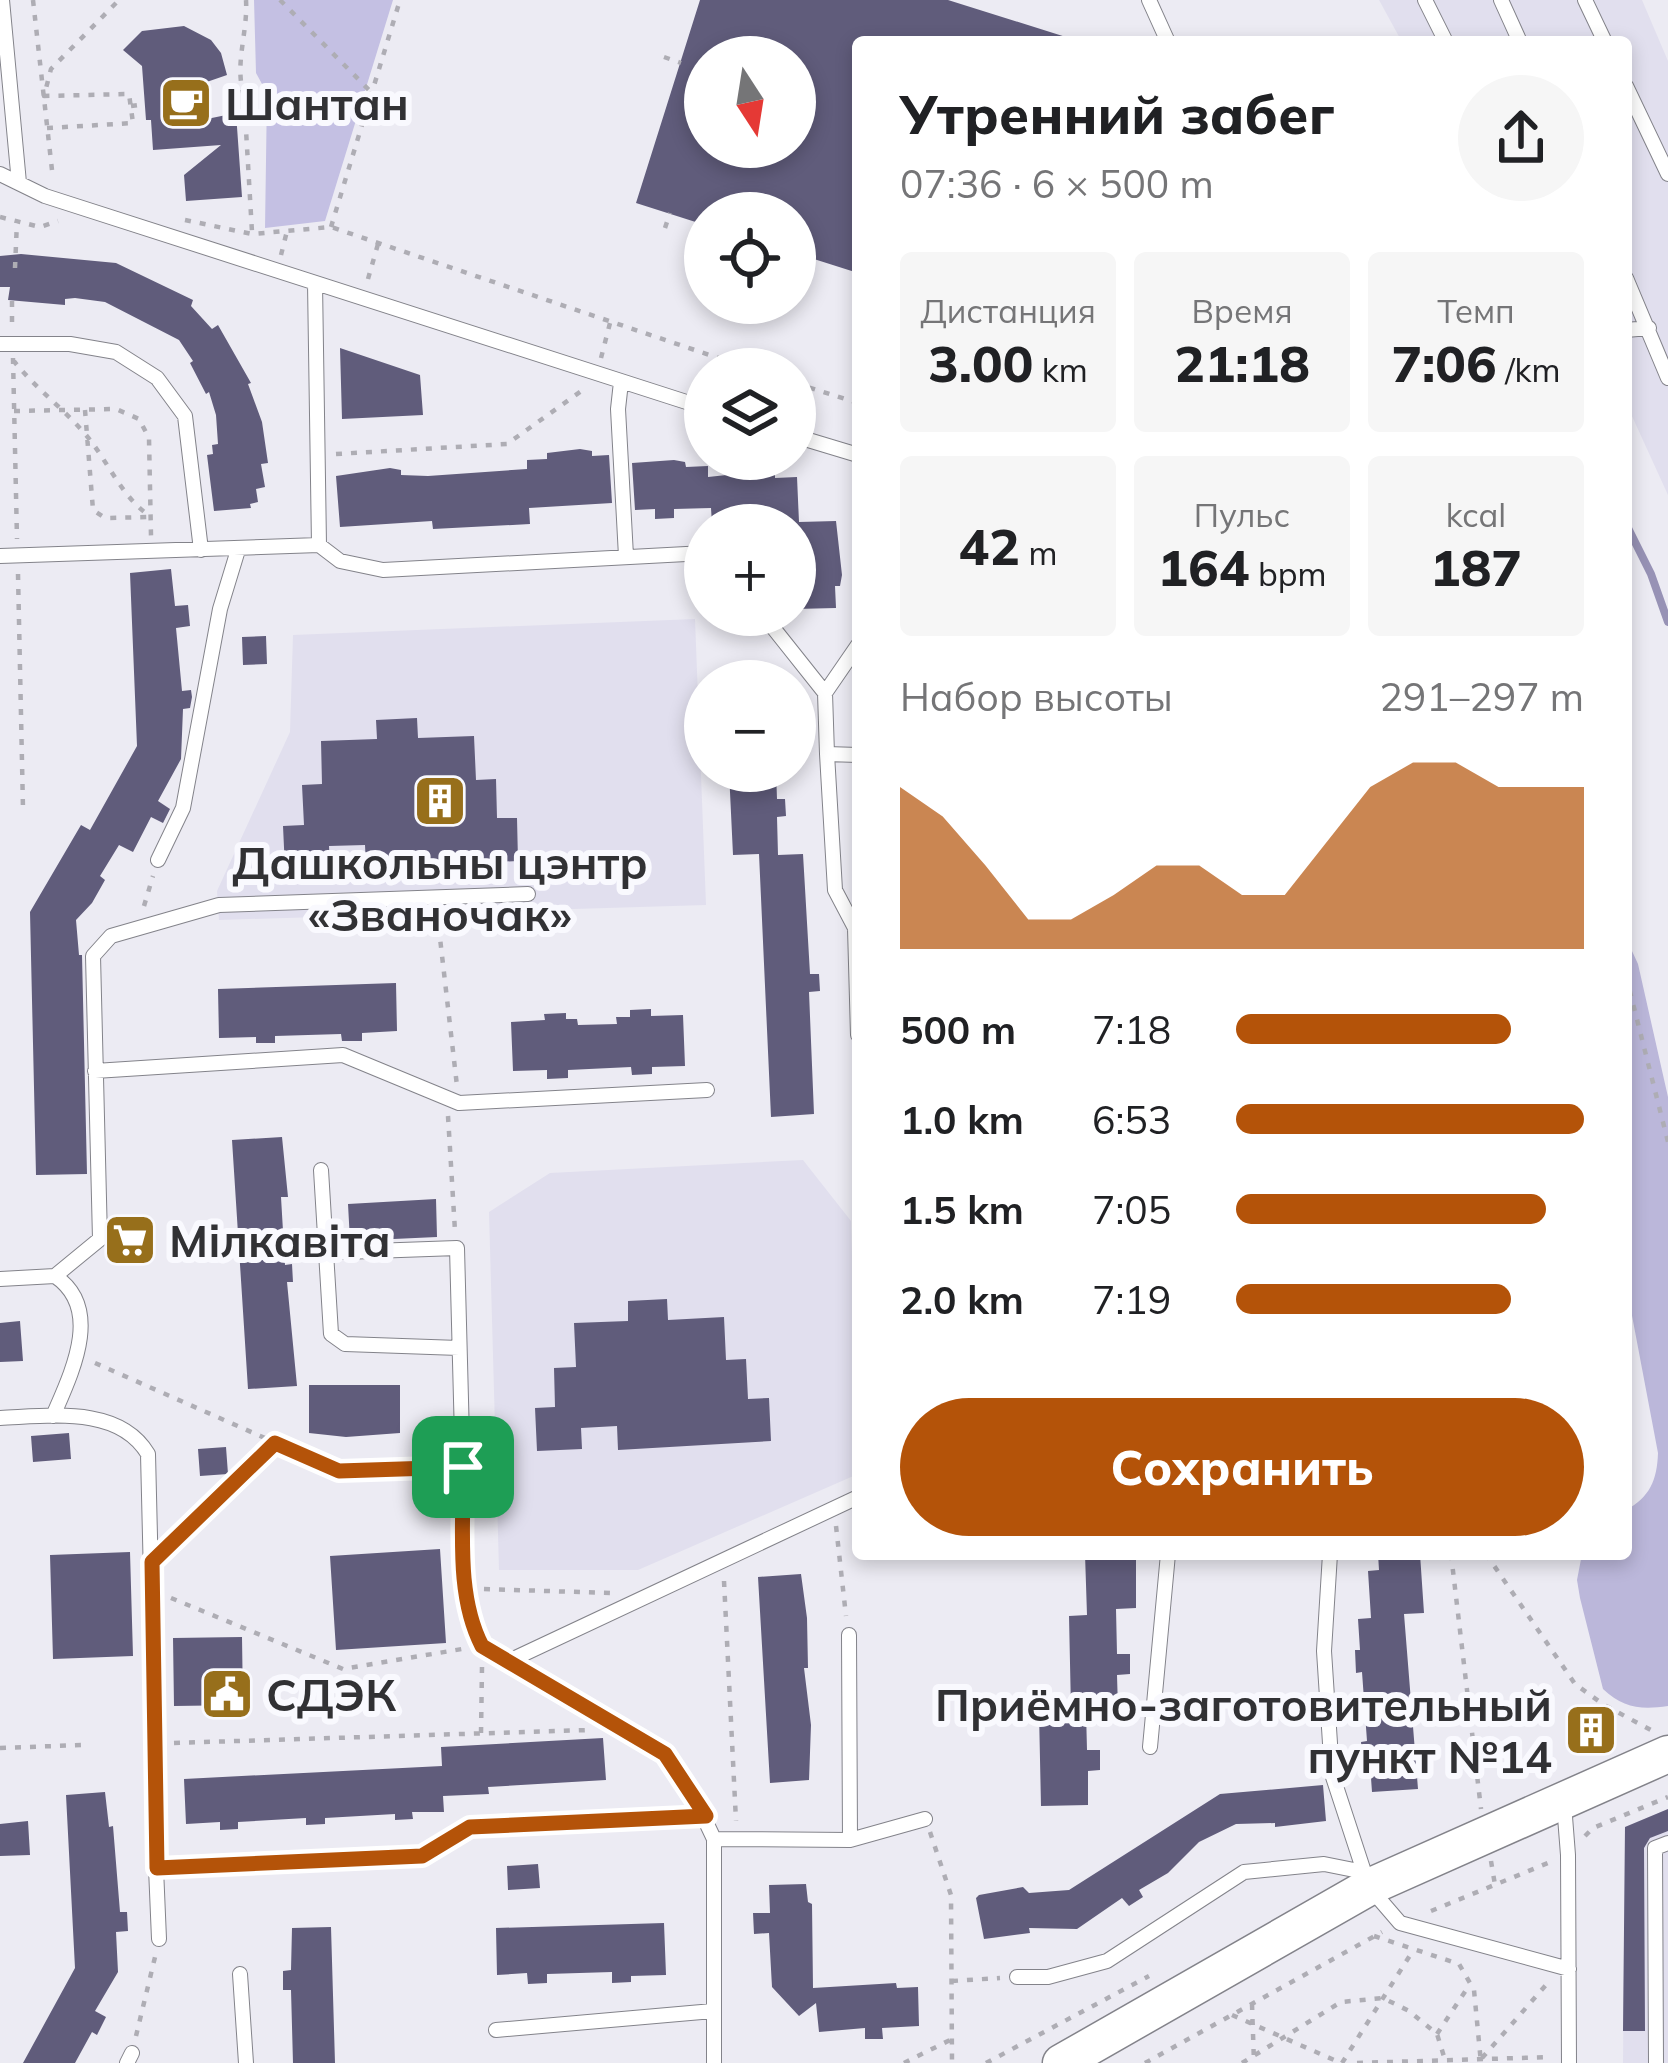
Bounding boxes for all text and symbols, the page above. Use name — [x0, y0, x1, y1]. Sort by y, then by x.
north arrow — [684, 36, 816, 168]
map controls — [684, 36, 816, 792]
cafe icon: Шантан — [158, 75, 214, 131]
place label: Шантан — [225, 75, 409, 131]
button: share — [1458, 75, 1584, 201]
text: Утренний забег — [900, 80, 1335, 148]
text: 07:36 · 6 × 500 m — [900, 159, 1214, 208]
button: locate — [684, 192, 816, 324]
text: Дистанция — [920, 290, 1096, 331]
text: Время — [1191, 290, 1293, 331]
text: Темп — [1437, 290, 1515, 331]
text: 3.00 — [928, 331, 1033, 395]
text: 21:18 — [1174, 331, 1310, 395]
text: 7:06 — [1392, 331, 1497, 395]
button: layers — [684, 348, 816, 480]
text: km — [1033, 349, 1088, 390]
text: /km — [1497, 349, 1560, 390]
text: Пульс — [1194, 494, 1290, 535]
text: kcal — [1446, 494, 1506, 535]
button: + — [684, 504, 816, 636]
text: 42 — [959, 514, 1020, 578]
text: m — [1020, 532, 1057, 573]
text: 164 — [1158, 535, 1249, 599]
text: 187 — [1430, 535, 1522, 599]
text: bpm — [1249, 553, 1327, 594]
button: − — [684, 660, 816, 792]
text: Набор высоты — [900, 672, 1173, 721]
text: 291–297 m — [1379, 672, 1584, 721]
building icon: Дашкольны цэнтр «Званочак» — [412, 773, 468, 829]
place label: Дашкольны цэнтр «Званочак» — [232, 834, 648, 942]
text: 500 m — [900, 1005, 1016, 1054]
text: 7:18 — [1092, 1005, 1171, 1054]
text: 1.0 km — [900, 1095, 1024, 1144]
text: 6:53 — [1092, 1095, 1171, 1144]
text: 1.5 km — [900, 1185, 1024, 1234]
text: 7:05 — [1092, 1185, 1171, 1234]
supermarket icon: Мілкавіта — [102, 1212, 158, 1268]
place label: Мілкавіта — [169, 1212, 391, 1268]
text: 2.0 km — [900, 1275, 1024, 1324]
text: 7:19 — [1092, 1275, 1171, 1324]
button: Сохранить — [900, 1398, 1584, 1536]
pin — [412, 1416, 514, 1518]
icon: arrive — [430, 1434, 496, 1500]
public building icon: СДЭК — [199, 1666, 255, 1722]
place label: СДЭК — [266, 1666, 396, 1722]
place label: Приёмно-заготовительный пункт №14 — [935, 1676, 1552, 1784]
building icon: Приёмно-заготовительный пункт №14 — [1563, 1702, 1619, 1758]

